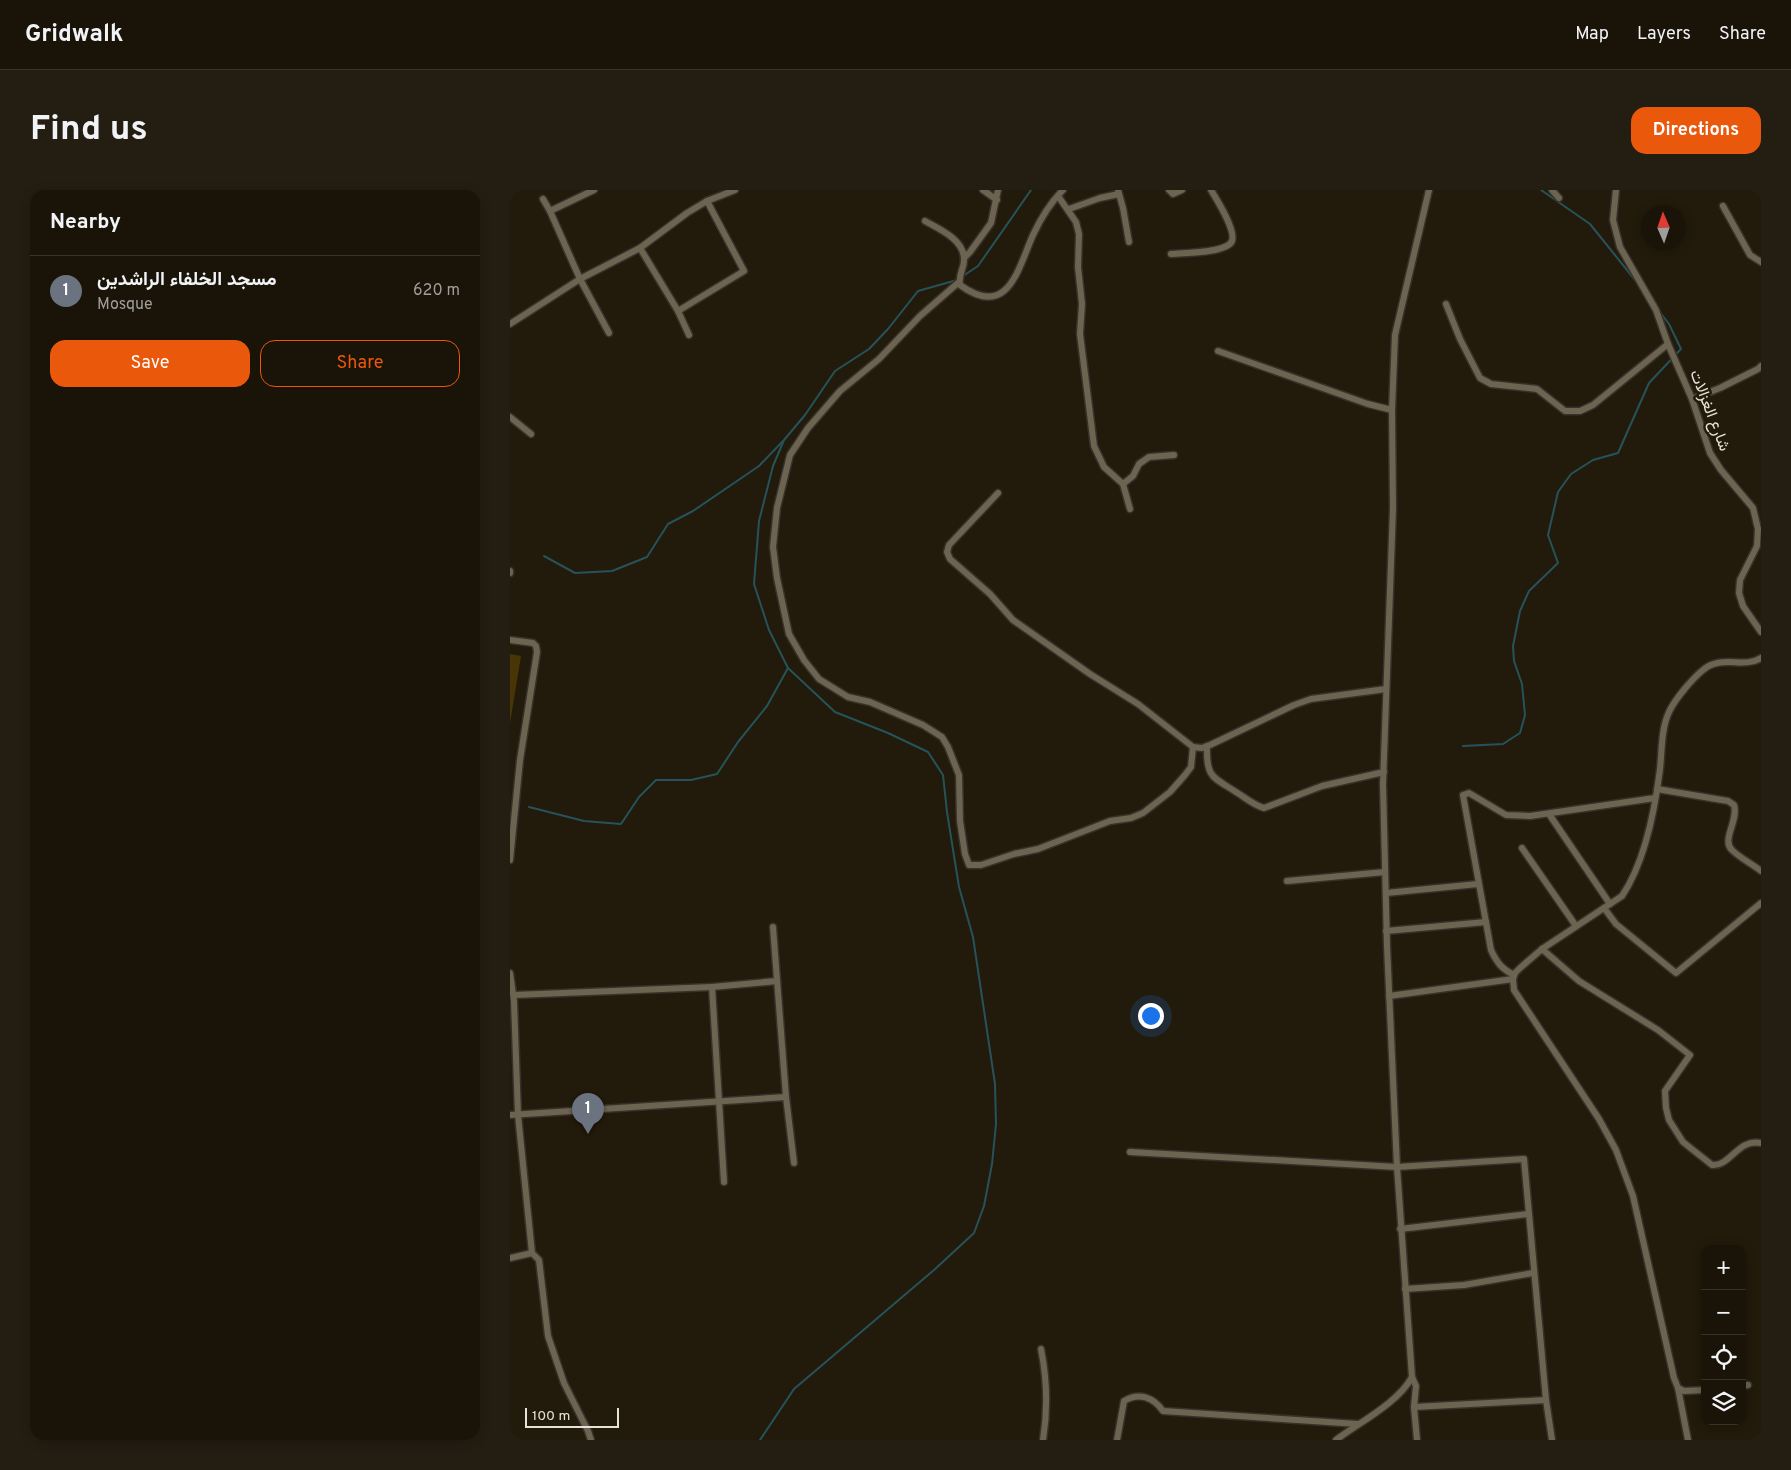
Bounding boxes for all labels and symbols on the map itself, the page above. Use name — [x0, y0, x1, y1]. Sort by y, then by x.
north arrow — [1641, 205, 1686, 250]
street label: شارع الغزالات — [1685, 367, 1734, 454]
your location — [1138, 1003, 1164, 1029]
pin: 1 — [572, 1093, 604, 1134]
scale bar — [525, 1405, 619, 1428]

